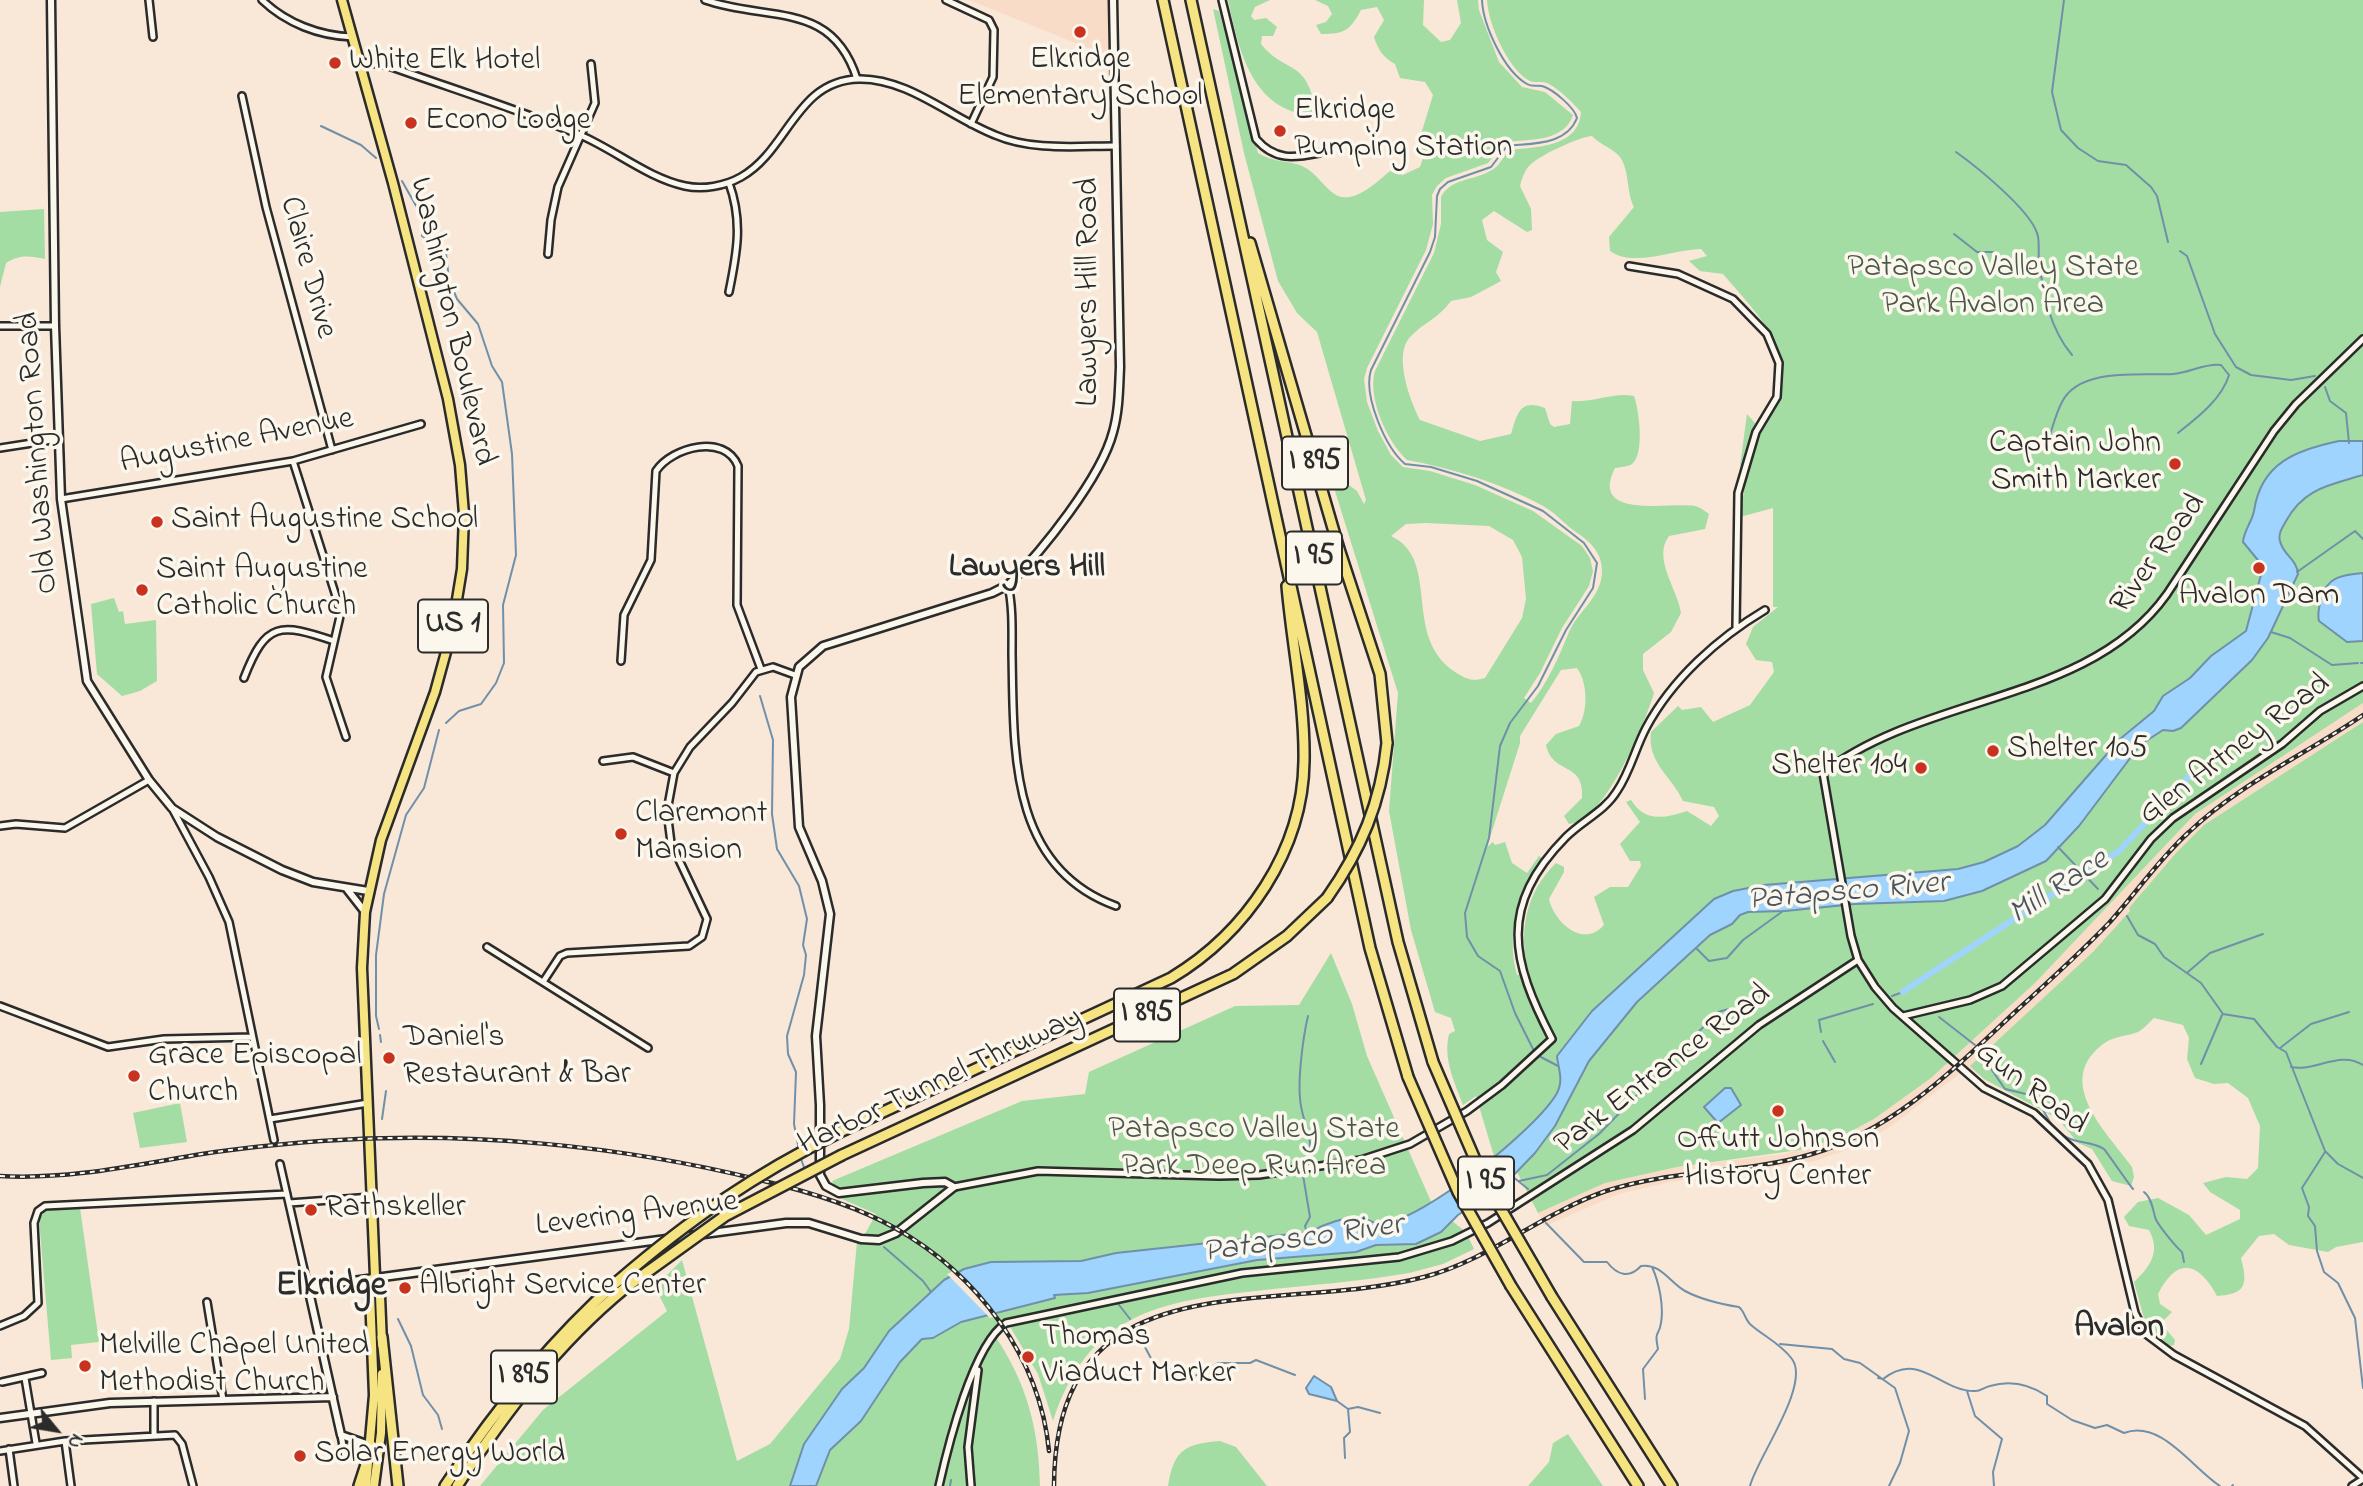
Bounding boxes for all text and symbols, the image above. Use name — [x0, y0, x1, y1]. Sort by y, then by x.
marker: Elkridge Elementary School — [1072, 24, 1088, 40]
place label: Elkridge Elementary School — [957, 43, 1203, 118]
place label: White Elk Hotel — [349, 44, 540, 82]
marker: White Elk Hotel — [327, 55, 343, 71]
place label: Elkridge Pumping Station — [1294, 94, 1512, 169]
place label: Econo Lodge — [425, 104, 591, 142]
marker: Econo Lodge — [403, 115, 419, 131]
marker: Elkridge Pumping Station — [1272, 123, 1288, 139]
street label: Washington Boulevard — [398, 174, 502, 470]
street label: Lawyers Hill Road — [1072, 177, 1110, 407]
street label: Claire Drive — [269, 193, 343, 343]
park label: Patapsco Valley State Park Avalon Area — [1847, 251, 2139, 326]
street label: Old Washington Road — [11, 311, 69, 595]
street label: Augustine Avenue — [117, 402, 357, 484]
place label: Captain John Smith Marker — [1989, 427, 2161, 502]
road number: I 895 — [1282, 436, 1348, 490]
marker: Captain John Smith Marker — [2167, 456, 2183, 472]
street label: River Road — [2104, 488, 2216, 622]
place label: Saint Augustine School — [171, 503, 478, 541]
marker: Saint Augustine School — [149, 514, 165, 530]
road number: I 95 — [1286, 531, 1342, 584]
district label: Lawyers Hill — [949, 550, 1105, 590]
place label: Saint Augustine Catholic Church — [156, 553, 368, 628]
marker: Avalon Dam — [2251, 560, 2267, 576]
place label: Avalon Dam — [2179, 579, 2339, 617]
marker: Saint Augustine Catholic Church — [134, 582, 150, 598]
road number: US 1 — [418, 600, 488, 652]
street label: Glen Artney Road — [2133, 667, 2339, 835]
place label: Shelter 105 — [2007, 732, 2148, 770]
marker: Shelter 105 — [1985, 743, 2001, 759]
place label: Shelter 104 — [1771, 749, 1907, 787]
marker: Shelter 104 — [1913, 760, 1929, 776]
place label: Claremont Mansion — [635, 797, 767, 872]
marker: Claremont Mansion — [613, 826, 629, 842]
water label: Mill Race — [2003, 842, 2117, 936]
water label: Patapsco River — [1746, 865, 1950, 923]
street label: Park Entrance Road — [1548, 977, 1780, 1165]
road number: I 895 — [1114, 988, 1180, 1042]
street label: Harbor Tunnel Thruway — [793, 1000, 1089, 1166]
place label: Daniel's Restaurant & Bar — [403, 1021, 631, 1096]
street label: Gun Road — [1966, 1035, 2094, 1145]
place label: Grace Episcopal Church — [148, 1039, 362, 1114]
marker: Daniel's Restaurant & Bar — [381, 1050, 397, 1066]
marker: Grace Episcopal Church — [126, 1068, 142, 1084]
marker: Offutt Johnson History Center — [1770, 1103, 1786, 1119]
park label: Patapsco Valley State Park Deep Run Area — [1108, 1113, 1400, 1188]
place label: Offutt Johnson History Center — [1677, 1123, 1879, 1198]
road number: I 95 — [1458, 1156, 1514, 1210]
street label: Levering Avenue — [534, 1185, 740, 1247]
place label: Rathskeller — [325, 1191, 466, 1229]
marker: Rathskeller — [303, 1202, 319, 1218]
water label: Patapsco River — [1200, 1207, 1406, 1275]
district label: Elkridge — [276, 1267, 386, 1309]
place label: Albright Service Center — [419, 1269, 706, 1307]
marker: Albright Service Center — [397, 1280, 413, 1296]
district label: Avalon — [2074, 1310, 2164, 1350]
place label: Thomas Viaduct Marker — [1042, 1320, 1236, 1395]
place label: Melville Chapel United Methodist Church — [99, 1329, 369, 1404]
marker: Thomas Viaduct Marker — [1020, 1349, 1036, 1365]
road number: I 895 — [491, 1350, 557, 1404]
marker: Melville Chapel United Methodist Church — [77, 1358, 93, 1374]
north arrow — [21, 1395, 91, 1465]
text: N — [60, 1428, 90, 1453]
place label: Solar Energy World — [314, 1437, 565, 1475]
marker: Solar Energy World — [292, 1448, 308, 1464]

